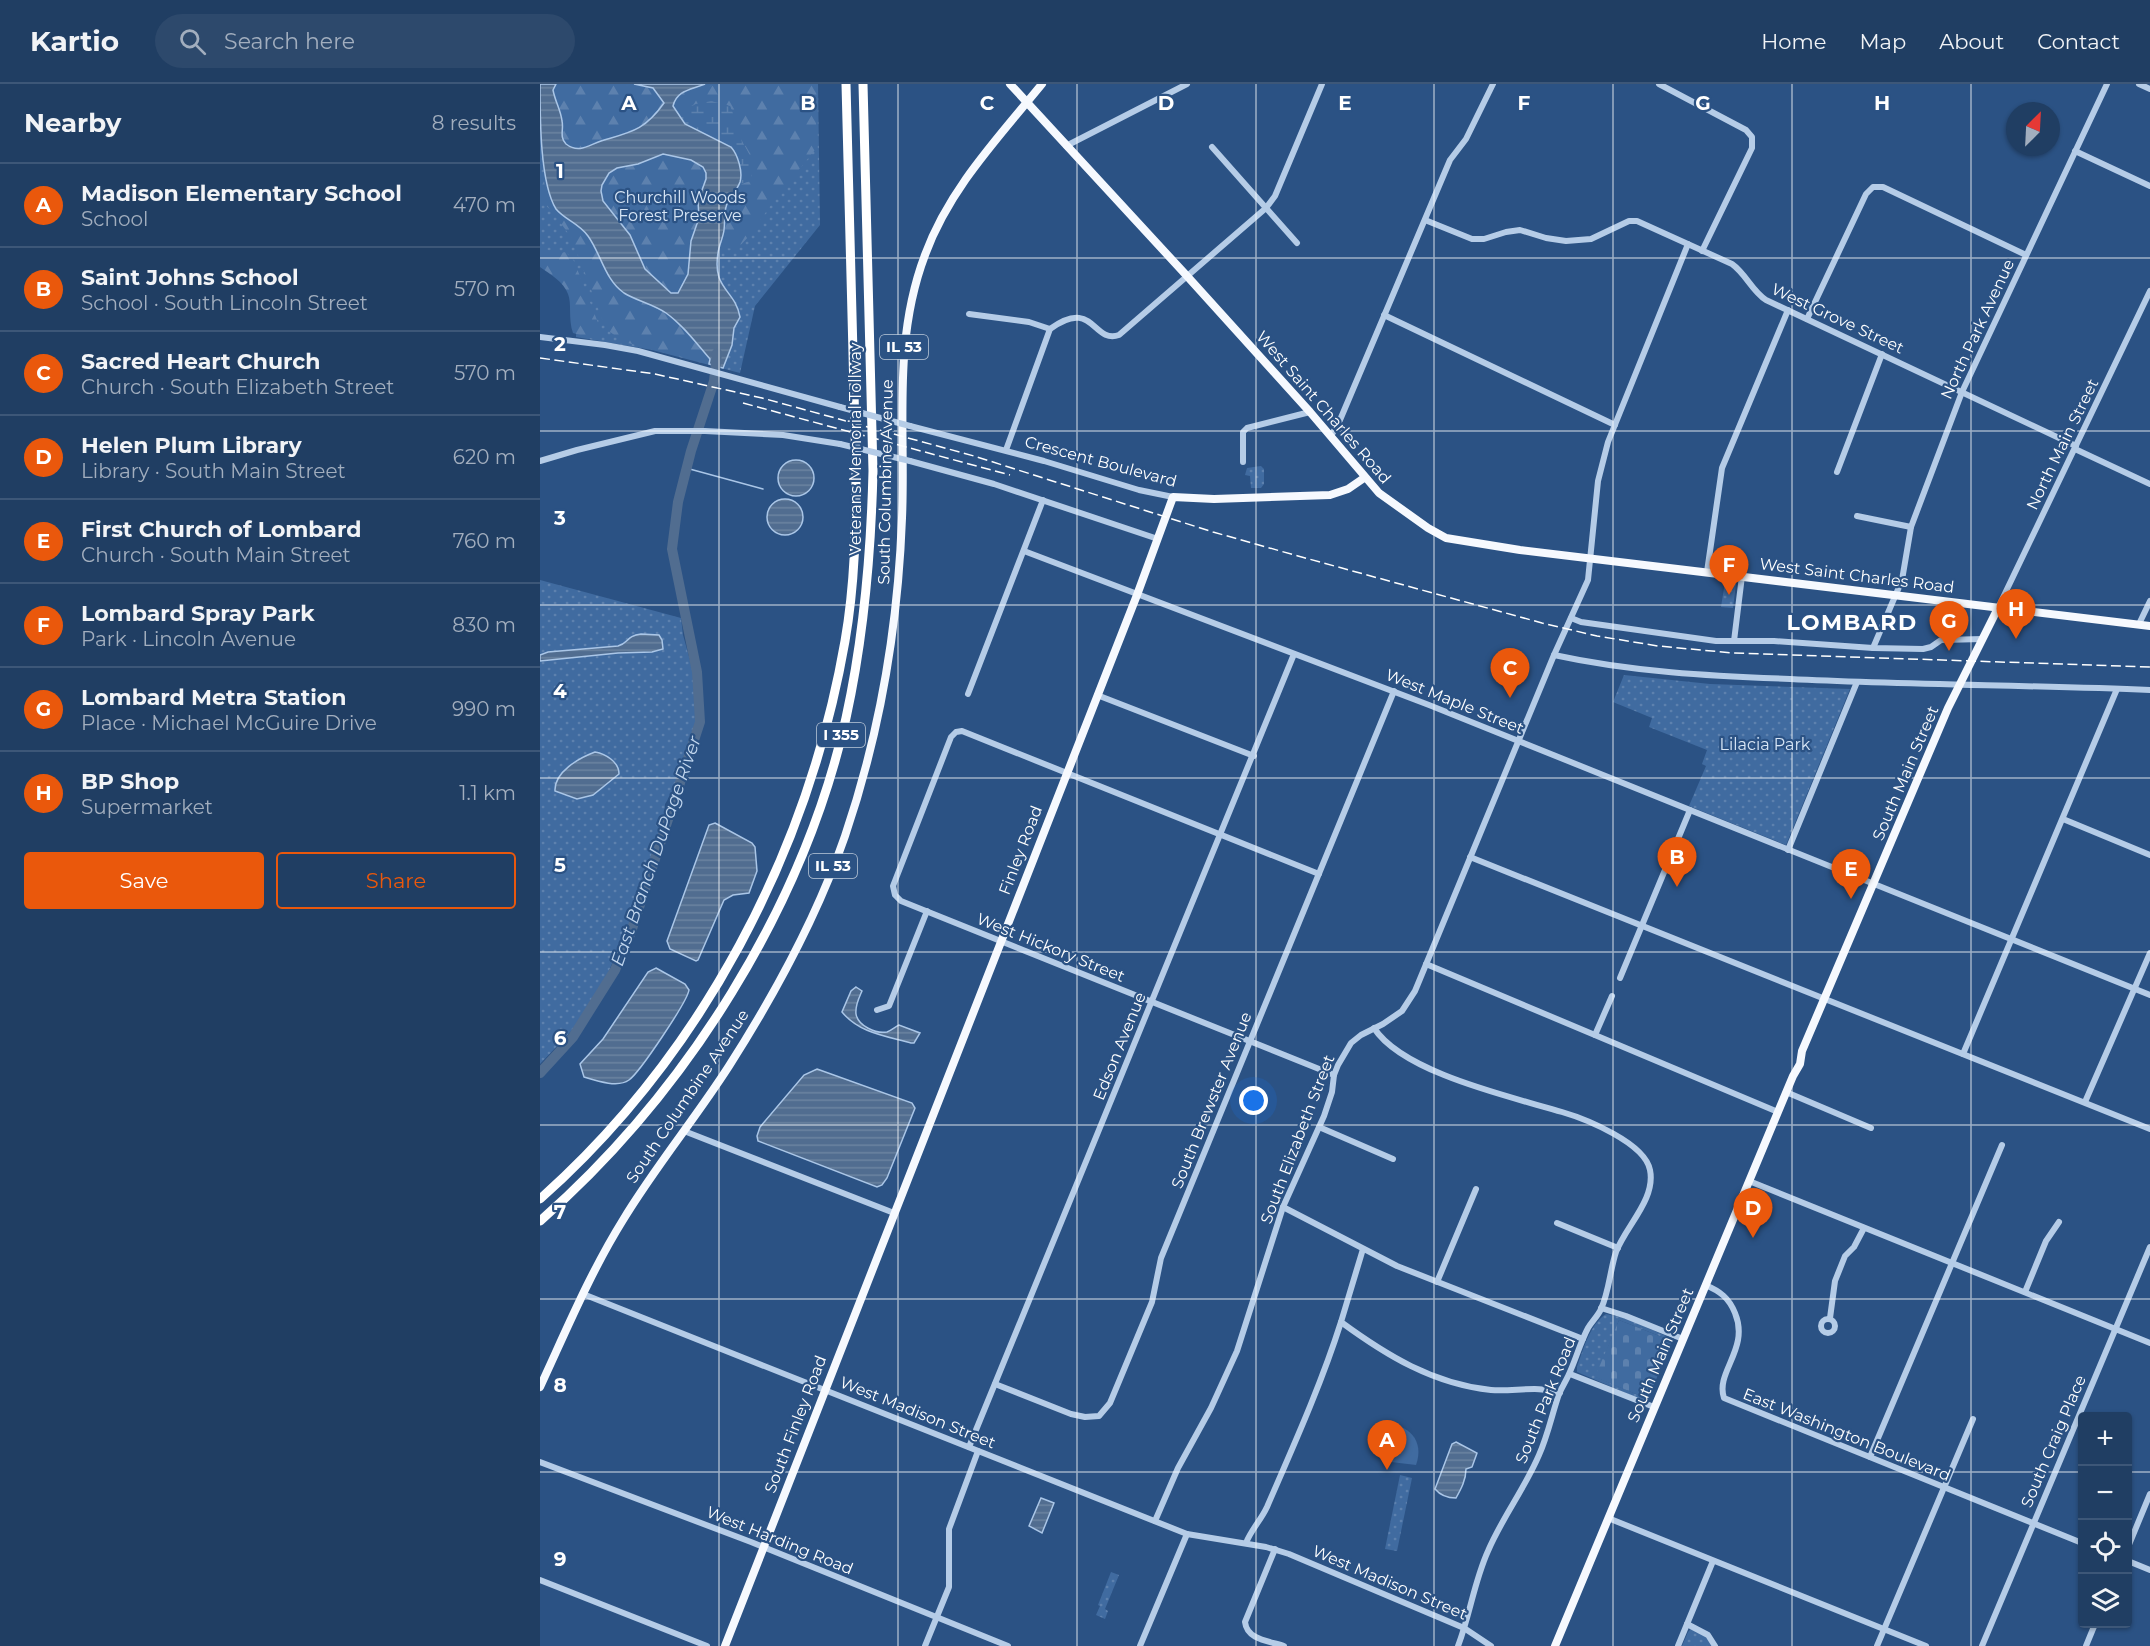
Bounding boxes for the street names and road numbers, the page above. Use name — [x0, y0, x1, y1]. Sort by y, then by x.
street label: North Park Avenue — [1937, 256, 2018, 402]
street label: West Grove Street — [1768, 279, 1908, 358]
street label: West Saint Charles Road — [1252, 327, 1395, 487]
road number: IL 53 — [880, 335, 928, 359]
street label: Veterans Memorial Tollway — [846, 342, 865, 555]
street label: North Main Street — [2022, 375, 2103, 513]
street label: South Columbine Avenue — [874, 379, 897, 585]
street label: Crescent Boulevard — [1023, 432, 1179, 491]
street label: West Saint Charles Road — [1759, 554, 1955, 597]
street label: West Maple Street — [1383, 665, 1527, 738]
street label: South Main Street — [1868, 703, 1943, 843]
road number: I 355 — [817, 723, 865, 747]
street label: Finley Road — [995, 803, 1046, 897]
road number: IL 53 — [809, 854, 857, 878]
street label: West Hickory Street — [974, 909, 1128, 986]
street label: Edson Avenue — [1089, 989, 1150, 1103]
street label: South Columbine Avenue — [622, 1006, 753, 1187]
street label: South Brewster Avenue — [1167, 1009, 1256, 1191]
street label: South Elizabeth Street — [1256, 1052, 1339, 1226]
street label: South Main Street — [1623, 1285, 1698, 1425]
street label: South Park Road — [1511, 1334, 1580, 1466]
street label: South Finley Road — [760, 1353, 830, 1496]
street label: South Craig Place — [2017, 1372, 2090, 1510]
street label: West Madison Street — [837, 1373, 999, 1453]
street label: East Washington Boulevard — [1740, 1384, 1953, 1485]
street label: West Harding Road — [704, 1502, 856, 1579]
street label: West Madison Street — [1310, 1541, 1470, 1624]

